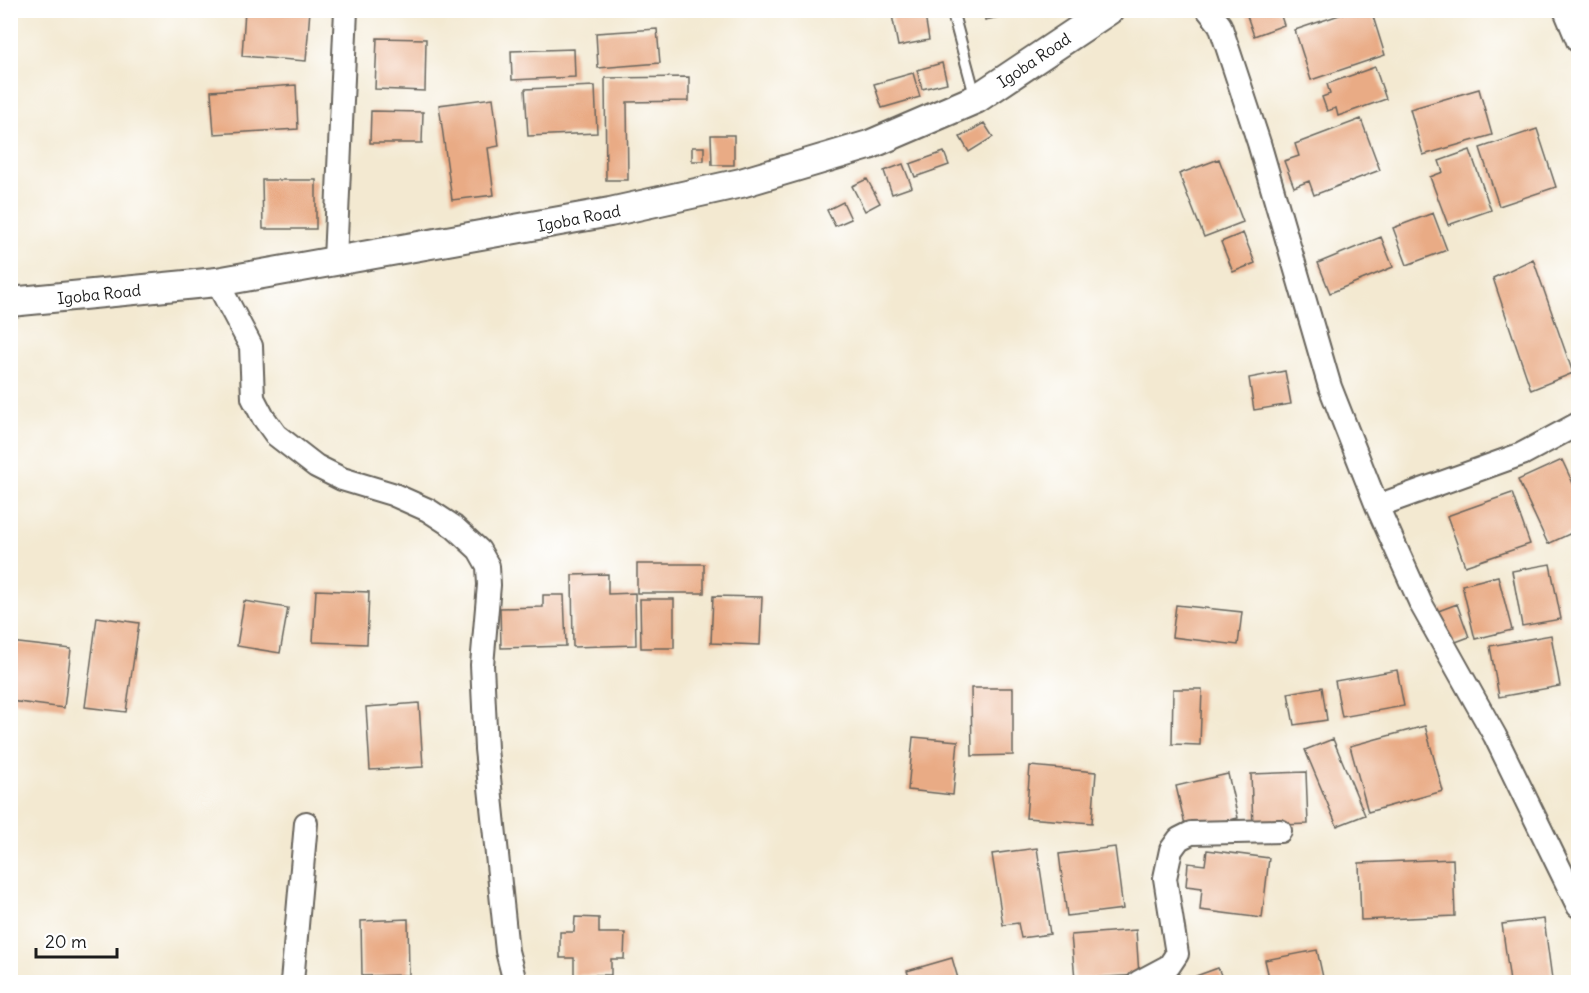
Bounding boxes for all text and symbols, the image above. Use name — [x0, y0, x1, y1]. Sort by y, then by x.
street label: Igoba Road — [994, 28, 1074, 92]
street label: Igoba Road — [536, 200, 622, 236]
street label: Igoba Road — [56, 280, 142, 308]
scale bar — [36, 921, 117, 959]
text: 20 m — [45, 930, 87, 953]

